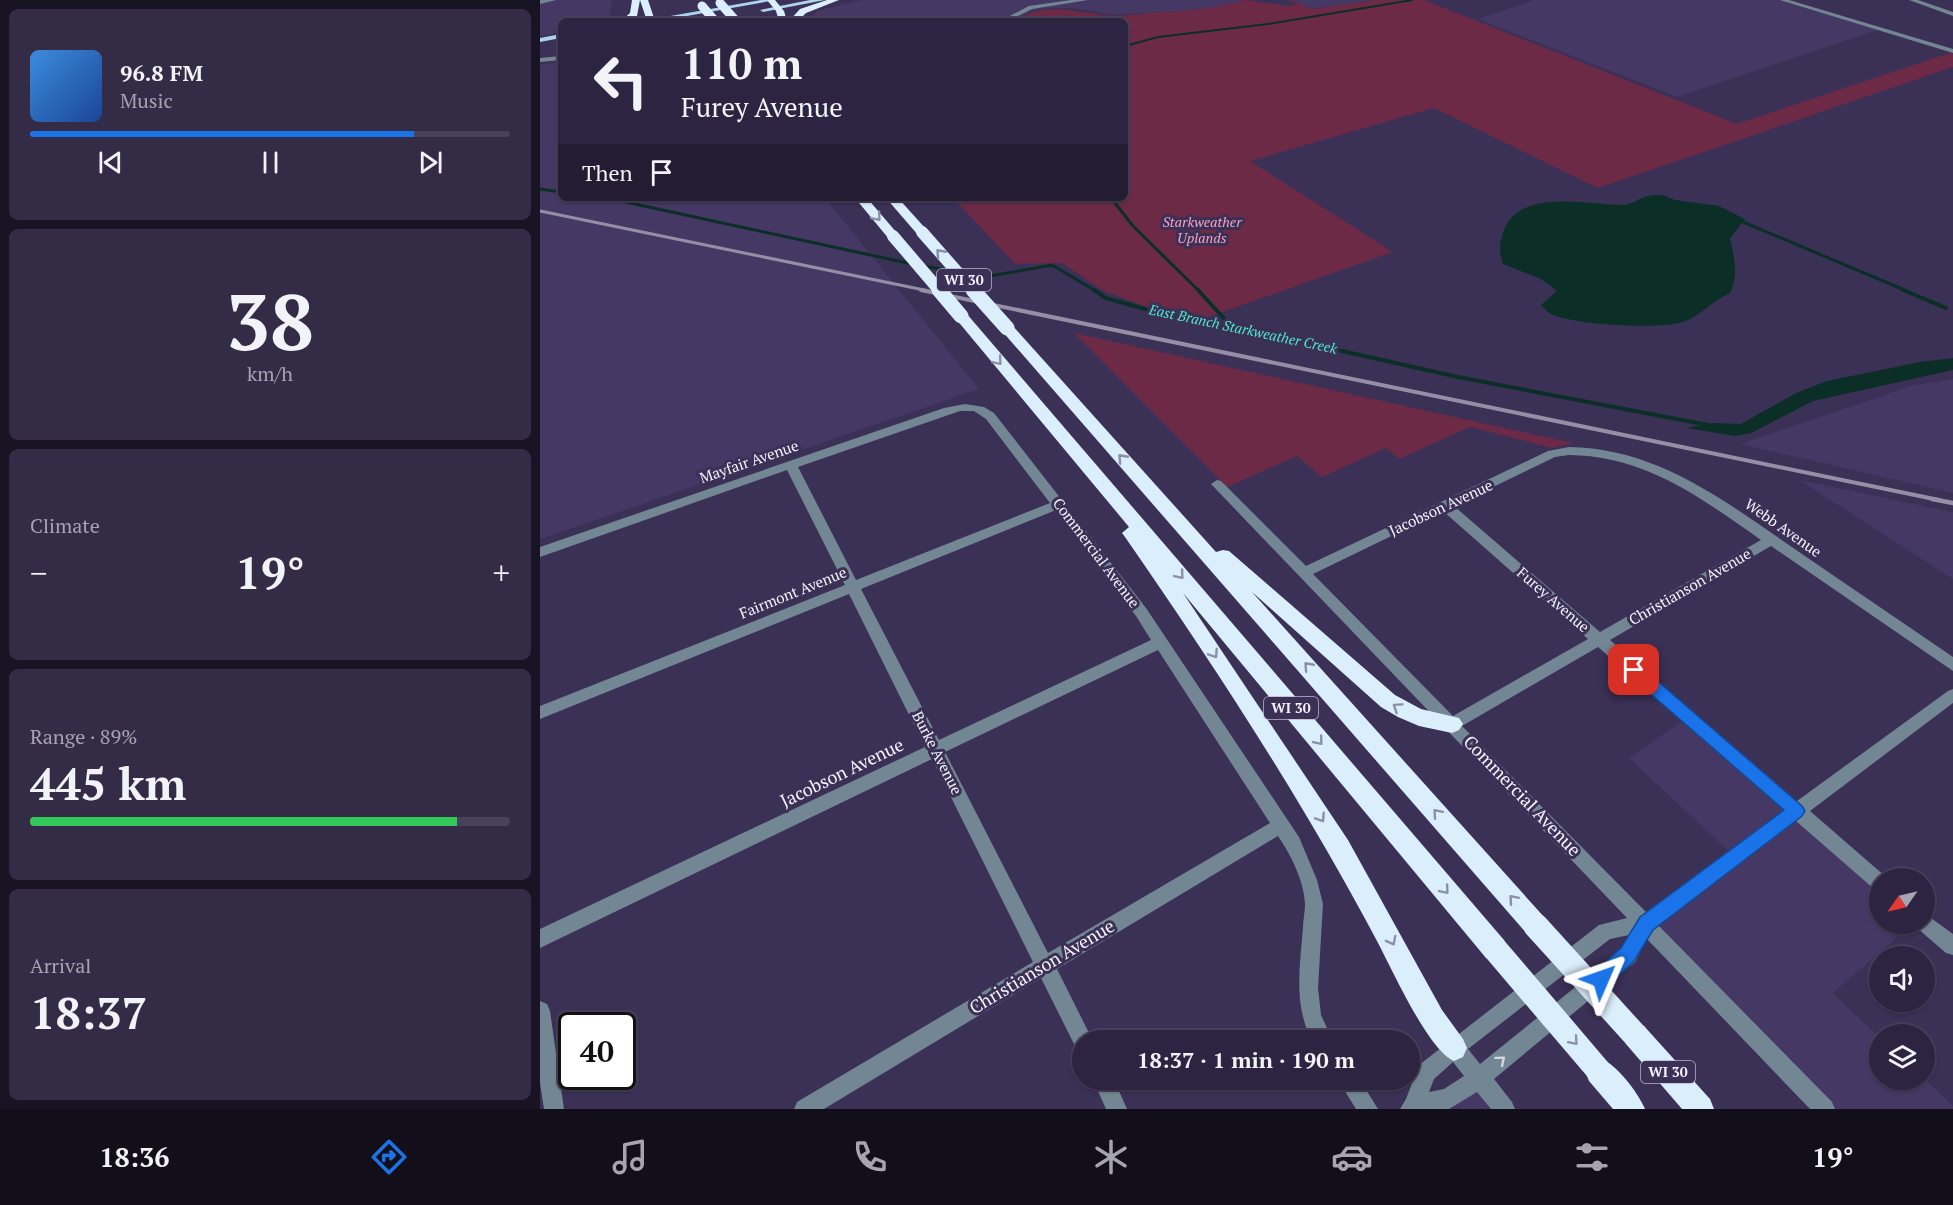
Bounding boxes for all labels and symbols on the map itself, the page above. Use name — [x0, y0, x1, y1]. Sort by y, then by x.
one-way arrow — [870, 210, 881, 221]
park label: Starkweather Uplands — [1162, 212, 1242, 247]
one-way arrow — [937, 249, 948, 260]
road number: WI 30 — [937, 269, 991, 291]
water label: East Branch Starkweather Creek — [1146, 299, 1339, 358]
one-way arrow — [991, 354, 1002, 365]
street label: Mayfair Avenue — [696, 435, 801, 487]
one-way arrow — [1118, 454, 1129, 464]
street label: Jacobson Avenue — [1386, 474, 1496, 540]
street label: Commercial Avenue — [1049, 493, 1145, 611]
street label: Webb Avenue — [1741, 493, 1826, 561]
street label: Christianson Avenue — [1625, 543, 1754, 629]
street label: Fairmont Avenue — [736, 561, 849, 623]
street label: Furey Avenue — [1513, 562, 1594, 636]
one-way arrow — [1173, 568, 1184, 579]
pin — [1608, 644, 1659, 695]
one-way arrow — [1207, 648, 1218, 659]
one-way arrow — [1304, 662, 1315, 673]
road number: WI 30 — [1264, 697, 1318, 719]
one-way arrow — [1393, 703, 1404, 714]
street label: Burke Avenue — [908, 707, 967, 798]
street label: Commercial Avenue — [1459, 730, 1587, 861]
street label: Jacobson Avenue — [776, 732, 907, 812]
one-way arrow — [1311, 734, 1322, 745]
one-way arrow — [1433, 809, 1444, 819]
one-way arrow — [1313, 811, 1324, 822]
north arrow — [1869, 868, 1935, 934]
one-way arrow — [1437, 883, 1448, 894]
one-way arrow — [1509, 895, 1520, 906]
street label: Christianson Avenue — [964, 913, 1119, 1019]
one-way arrow — [1385, 935, 1396, 945]
position arrow — [1569, 947, 1633, 1011]
speed limit sign: 40 — [558, 1012, 636, 1090]
one-way arrow — [1567, 1034, 1578, 1045]
one-way arrow — [1494, 1056, 1505, 1067]
road number: WI 30 — [1641, 1061, 1695, 1083]

